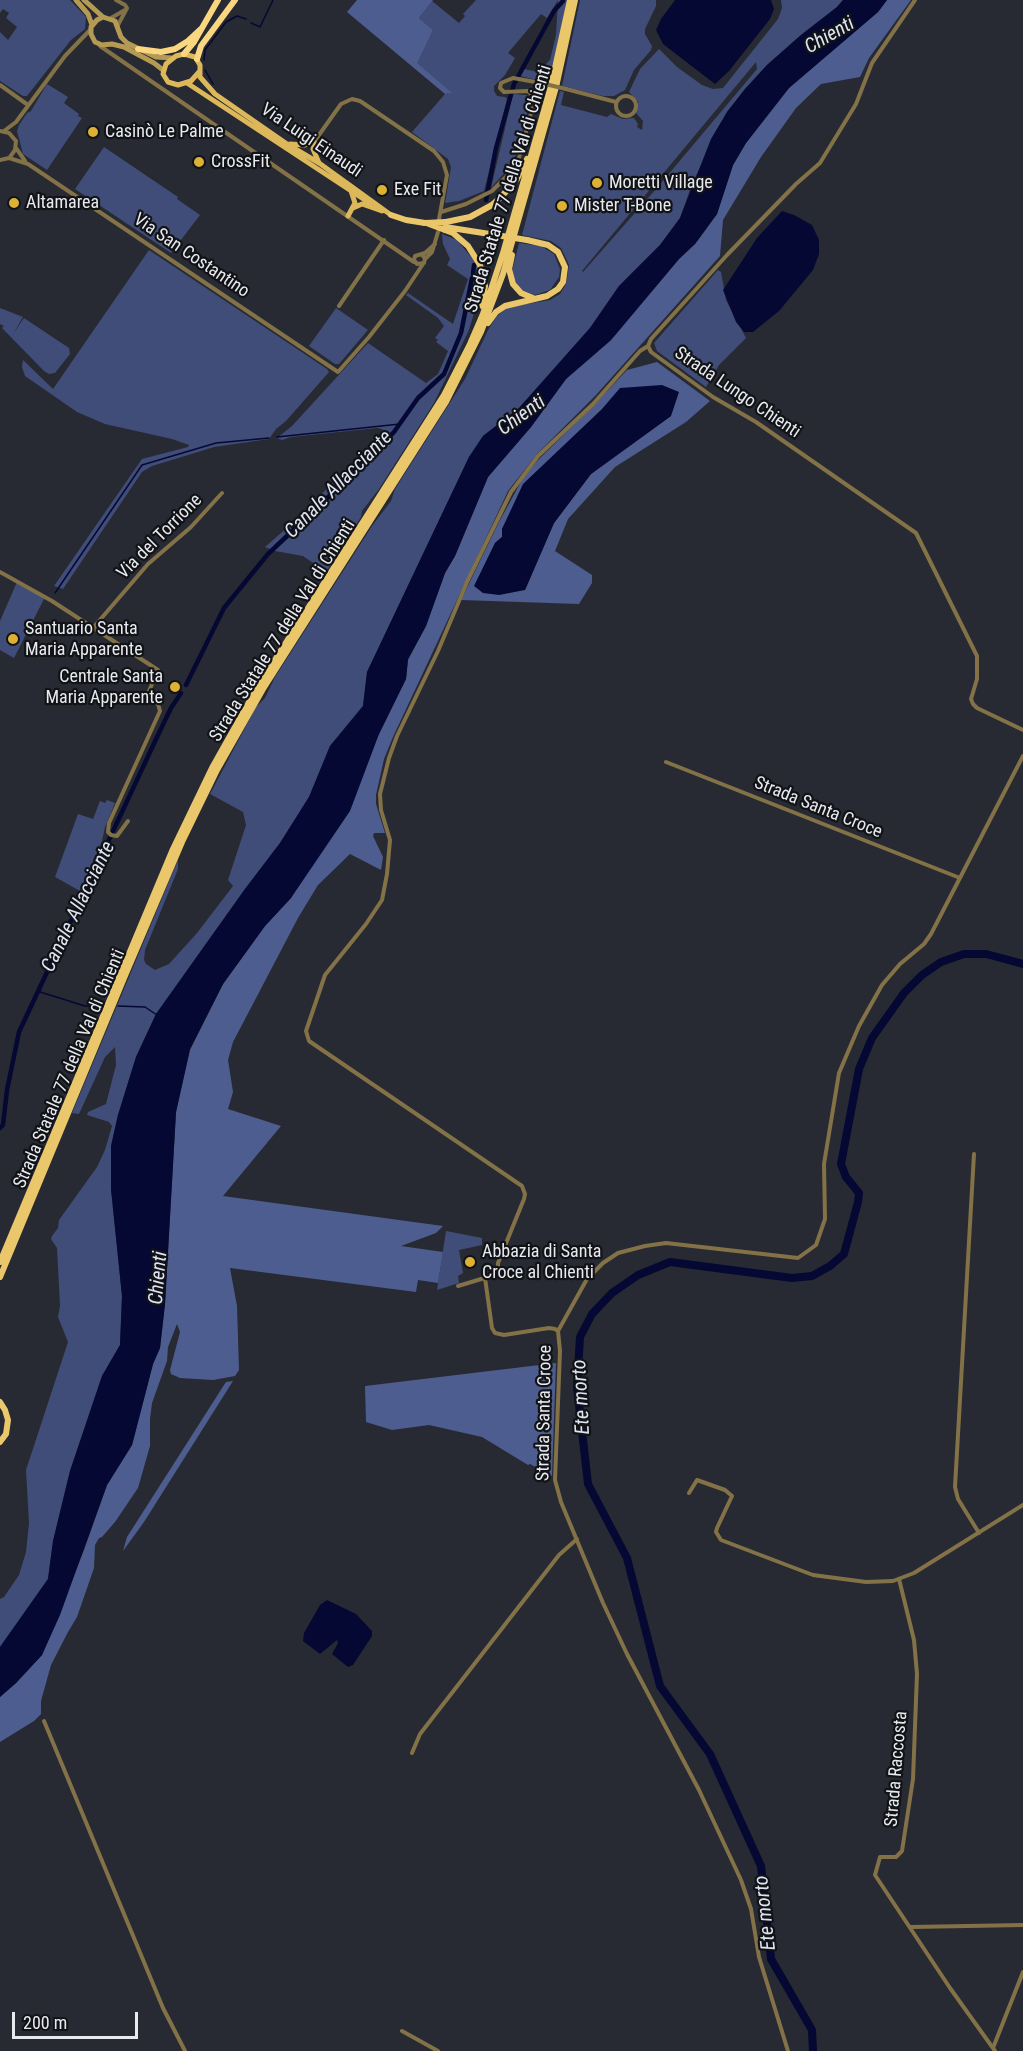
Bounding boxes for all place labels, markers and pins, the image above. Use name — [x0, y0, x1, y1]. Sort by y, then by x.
place label: Casinò Le Palme — [105, 121, 224, 143]
marker: Casinò Le Palme — [86, 125, 100, 139]
place label: CrossFit — [211, 151, 270, 173]
marker: CrossFit — [192, 155, 206, 169]
place label: Moretti Village — [609, 172, 713, 194]
marker: Moretti Village — [590, 176, 604, 190]
place label: Exe Fit — [394, 179, 441, 201]
marker: Exe Fit — [375, 183, 389, 197]
place label: Altamarea — [26, 192, 99, 214]
place label: Mister T-Bone — [574, 195, 671, 217]
marker: Altamarea — [7, 196, 21, 210]
marker: Mister T-Bone — [555, 199, 569, 213]
place label: Santuario Santa Maria Apparente — [25, 618, 143, 660]
marker: Santuario Santa Maria Apparente — [6, 632, 20, 646]
place label: Centrale Santa Maria Apparente — [45, 666, 163, 708]
marker: Centrale Santa Maria Apparente — [168, 680, 182, 694]
place label: Abbazia di Santa Croce al Chienti — [482, 1241, 601, 1284]
marker: Abbazia di Santa Croce al Chienti — [463, 1255, 477, 1269]

